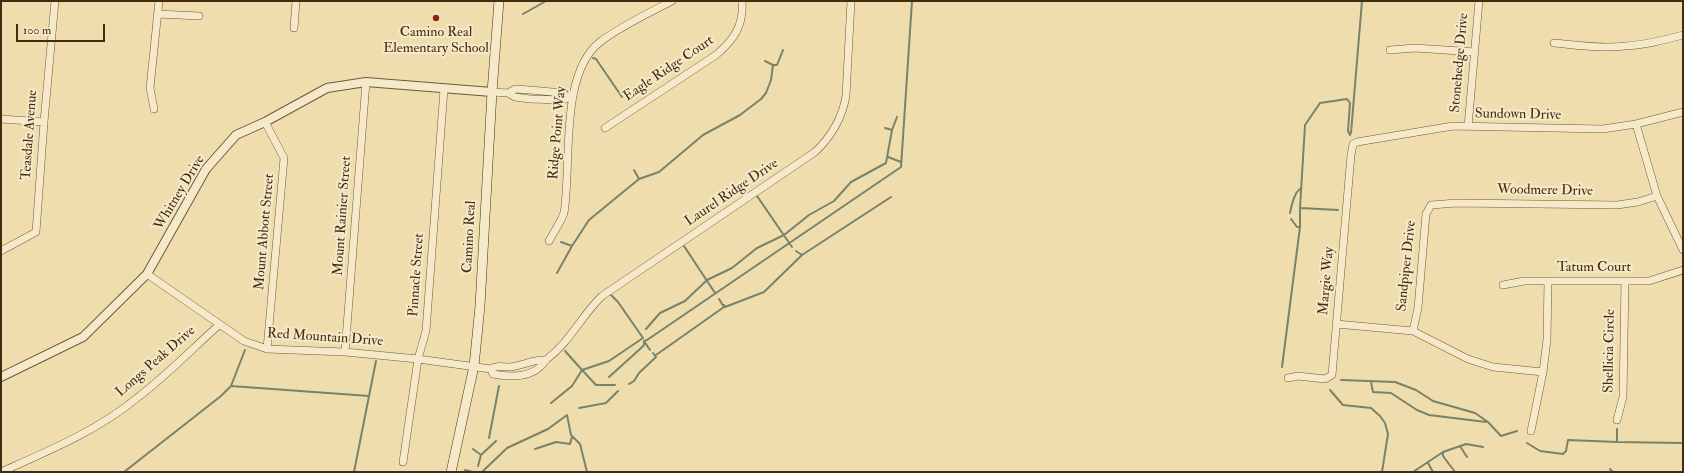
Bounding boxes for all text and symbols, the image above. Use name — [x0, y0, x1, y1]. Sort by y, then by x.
marker: Camino Real Elementary School — [431, 13, 441, 23]
street label: Stonehedge Drive — [1447, 13, 1473, 113]
scale bar — [18, 16, 107, 42]
text: 100 m — [23, 23, 51, 38]
place label: Camino Real Elementary School — [383, 25, 489, 58]
street label: Eagle Ridge Court — [621, 33, 717, 105]
street label: Ridge Point Way — [546, 86, 570, 180]
street label: Teasdale Avenue — [18, 89, 42, 181]
street label: Sundown Drive — [1475, 106, 1561, 124]
street label: Whitney Drive — [151, 153, 209, 233]
street label: Mount Rainier Street — [330, 156, 356, 276]
street label: Laurel Ridge Drive — [682, 156, 782, 230]
street label: Mount Abbott Street — [252, 173, 278, 291]
street label: Woodmere Drive — [1497, 182, 1593, 200]
street label: Camino Real — [460, 200, 480, 274]
street label: Sandpiper Drive — [1394, 220, 1420, 312]
street label: Pinnacle Street — [406, 233, 428, 317]
street label: Margie Way — [1316, 246, 1338, 316]
street label: Tatum Court — [1557, 260, 1631, 276]
street label: Shellicia Circle — [1601, 309, 1619, 393]
street label: Longs Peak Drive — [113, 323, 199, 401]
street label: Red Mountain Drive — [266, 326, 384, 350]

